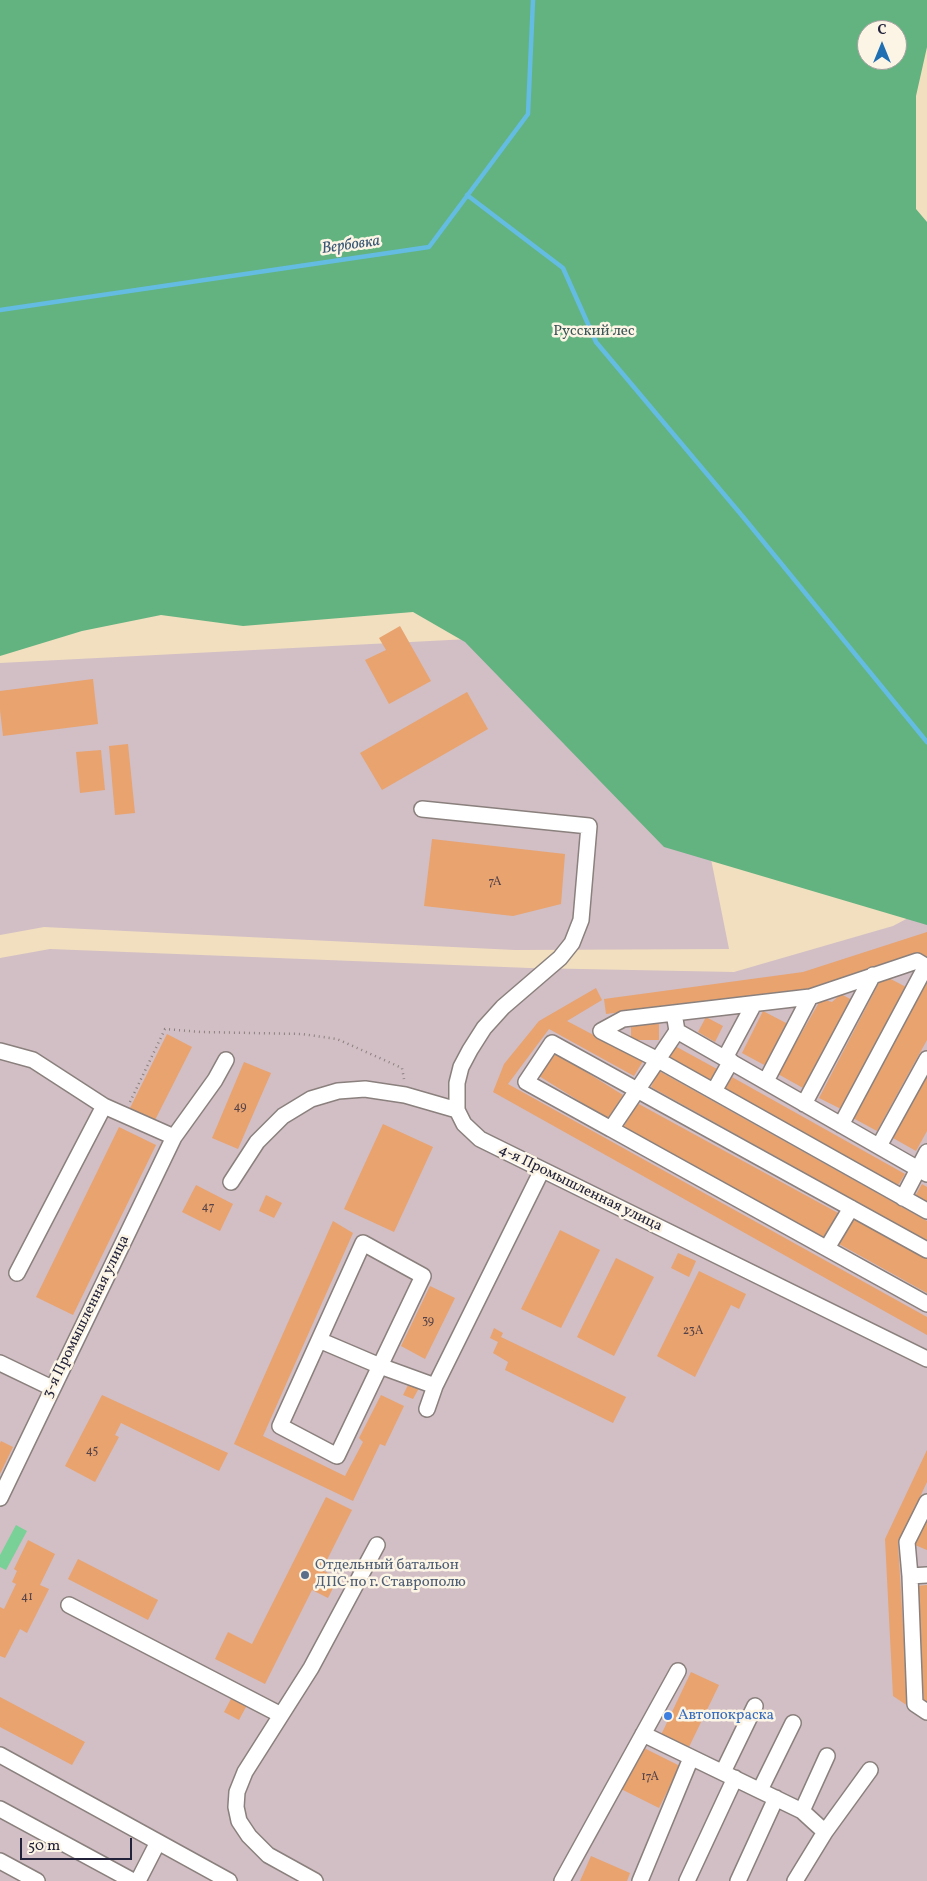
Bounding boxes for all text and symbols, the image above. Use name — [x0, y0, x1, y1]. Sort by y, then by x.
north arrow — [857, 20, 907, 70]
text: С — [877, 21, 887, 40]
water label: Вербовка — [321, 232, 381, 260]
park label: Русский лес — [553, 323, 635, 341]
house number: 7А — [488, 876, 502, 890]
house number: 49 — [233, 1101, 247, 1115]
street label: 4-я Промышленная улица — [495, 1141, 665, 1237]
house number: 47 — [202, 1201, 214, 1215]
street label: 3-я Промышленная улица — [40, 1233, 134, 1401]
house number: 39 — [422, 1315, 434, 1329]
house number: 23А — [683, 1325, 703, 1339]
house number: 45 — [86, 1445, 98, 1459]
place label: Отдельный батальон ДПС по г. Ставрополю — [315, 1557, 466, 1592]
marker: Отдельный батальон ДПС по г. Ставрополю — [299, 1569, 311, 1581]
house number: 41 — [21, 1591, 33, 1605]
place label: Автопокраска — [678, 1707, 774, 1725]
marker: Автопокраска — [662, 1710, 674, 1722]
house number: 17А — [641, 1771, 659, 1785]
scale bar — [22, 1828, 135, 1860]
text: 50 m — [28, 1836, 60, 1857]

